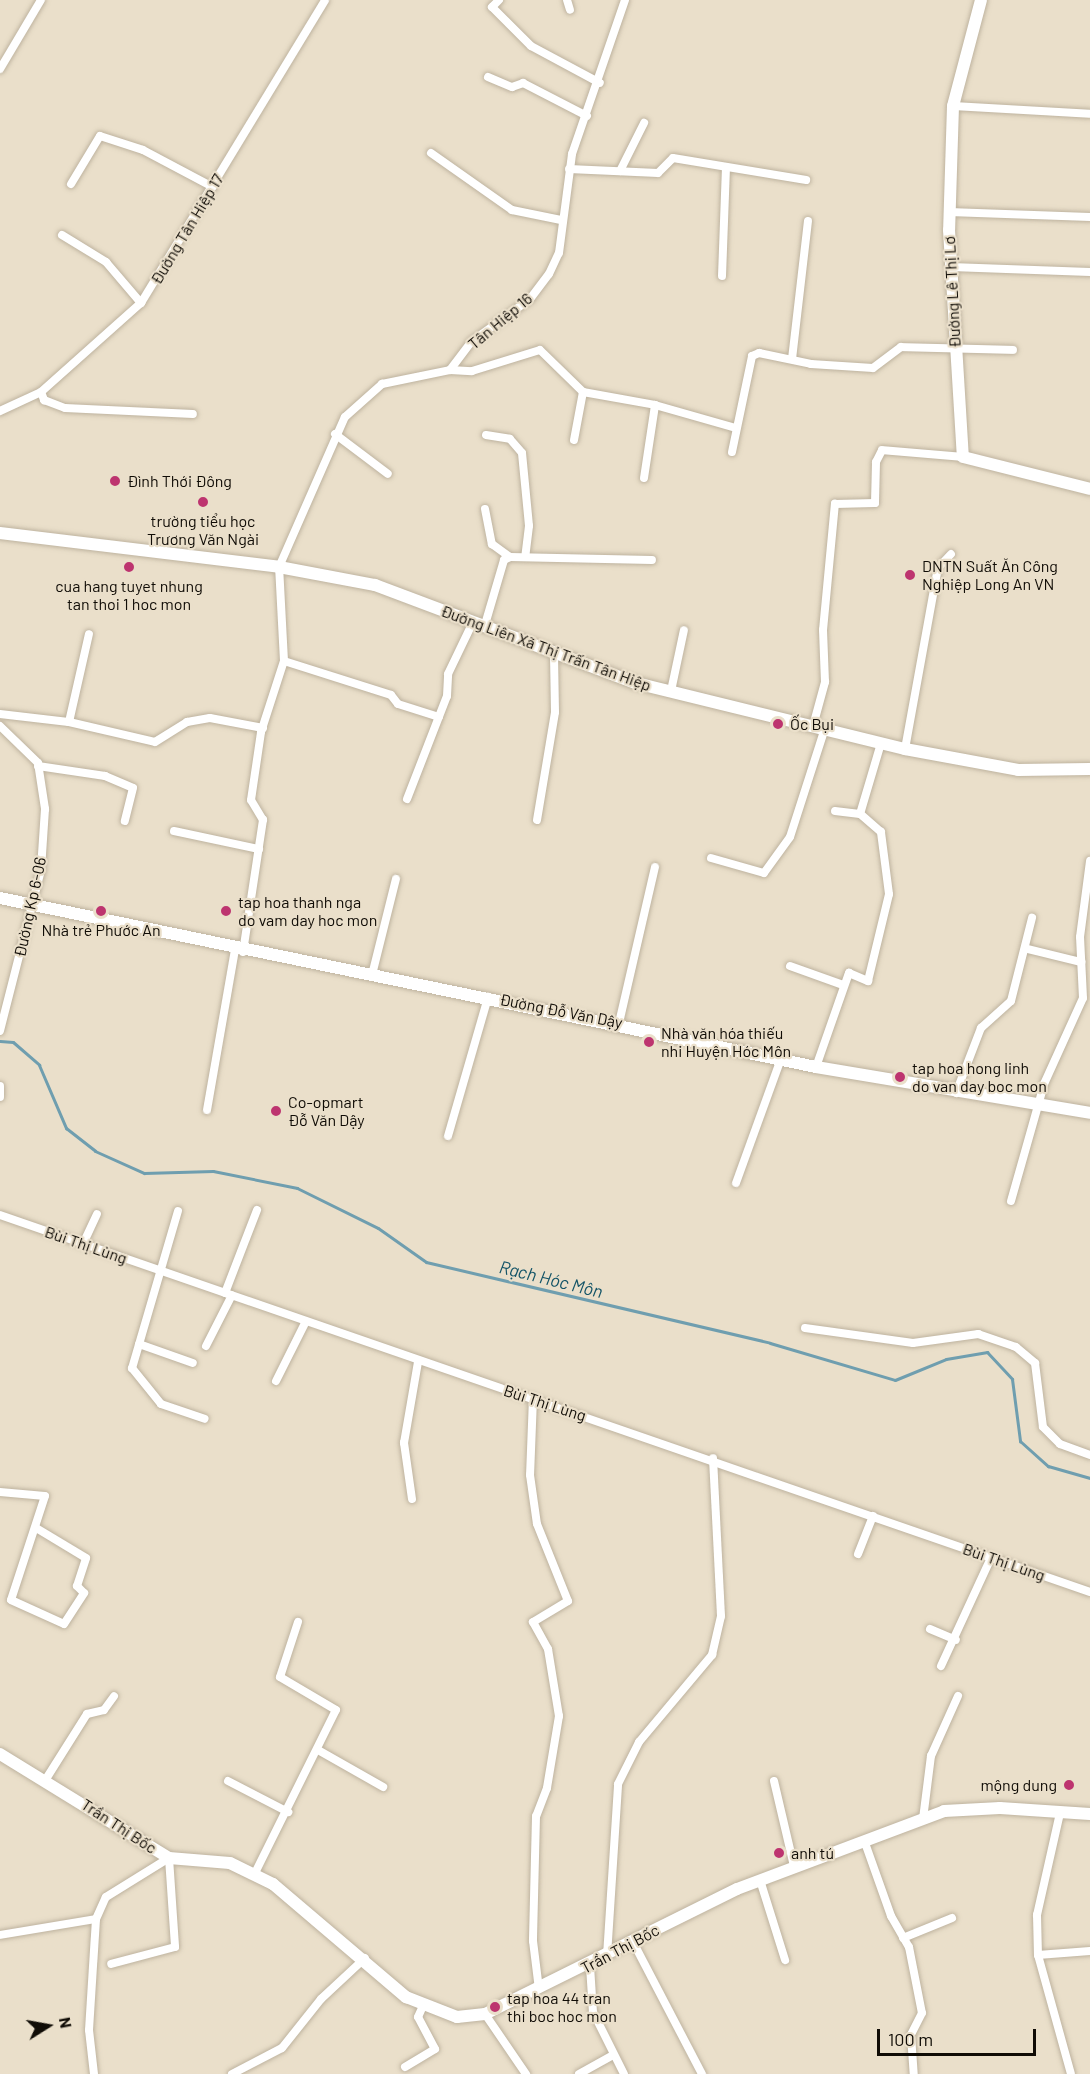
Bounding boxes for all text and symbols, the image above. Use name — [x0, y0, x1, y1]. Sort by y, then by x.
street label: Đường Tân Hiệp 17 — [146, 170, 228, 288]
street label: Đường Lê Thị Lơ — [939, 236, 965, 348]
street label: Tân Hiệp 16 — [464, 289, 536, 353]
place label: Đình Thới Đông — [127, 471, 232, 491]
marker: Đình Thới Đông — [108, 474, 122, 488]
marker: trường tiểu học Trương Văn Ngài — [196, 495, 210, 509]
place label: trường tiểu học Trương Văn Ngài — [147, 511, 259, 549]
place label: DNTN Suất Ăn Công Nghiệp Long An VN — [922, 556, 1058, 594]
marker: cua hang tuyet nhung tan thoi 1 hoc mon — [122, 560, 136, 574]
marker: DNTN Suất Ăn Công Nghiệp Long An VN — [903, 568, 917, 582]
place label: cua hang tuyet nhung tan thoi 1 hoc mon — [55, 576, 203, 614]
street label: Đường Liên Xã Thị Trấn Tân Hiệp — [438, 601, 654, 695]
place label: Ốc Bụi — [790, 714, 834, 734]
marker: Ốc Bụi — [771, 717, 785, 731]
street label: Đường Kp 6-06 — [10, 855, 50, 959]
place label: tap hoa thanh nga do vam day hoc mon — [238, 892, 377, 930]
marker: Nhà trẻ Phước An — [94, 904, 108, 918]
marker: tap hoa thanh nga do vam day hoc mon — [219, 904, 233, 918]
place label: Nhà trẻ Phước An — [41, 920, 161, 940]
street label: Đường Đỗ Văn Dậy — [498, 990, 624, 1032]
place label: Nhà văn hóa thiếu nhi Huyện Hóc Môn — [661, 1023, 791, 1061]
marker: Nhà văn hóa thiếu nhi Huyện Hóc Môn — [642, 1035, 656, 1049]
place label: tap hoa hong linh do van day boc mon — [912, 1058, 1047, 1096]
marker: tap hoa hong linh do van day boc mon — [893, 1070, 907, 1084]
place label: Co-opmart Đỗ Văn Dậy — [288, 1092, 365, 1130]
marker: Co-opmart Đỗ Văn Dậy — [269, 1104, 283, 1118]
street label: Bùi Thị Lùng — [42, 1222, 130, 1268]
water label: Rạch Hóc Môn — [497, 1256, 605, 1302]
street label: Bùi Thị Lùng — [501, 1381, 589, 1425]
street label: Bùi Thị Lùng — [960, 1539, 1048, 1585]
place label: mộng dung — [980, 1775, 1057, 1795]
marker: mộng dung — [1062, 1778, 1076, 1792]
street label: Trần Thị Bốc — [78, 1795, 160, 1857]
place label: anh tú — [791, 1843, 834, 1863]
marker: anh tú — [772, 1846, 786, 1860]
street label: Trần Thị Bốc — [578, 1920, 662, 1978]
place label: tap hoa 44 tran thi boc hoc mon — [507, 1988, 617, 2026]
north arrow — [18, 1996, 78, 2056]
marker: tap hoa 44 tran thi boc hoc mon — [488, 2000, 502, 2014]
text: N — [56, 2015, 76, 2029]
scale bar — [880, 2017, 1039, 2055]
text: 100 m — [888, 2028, 933, 2050]

